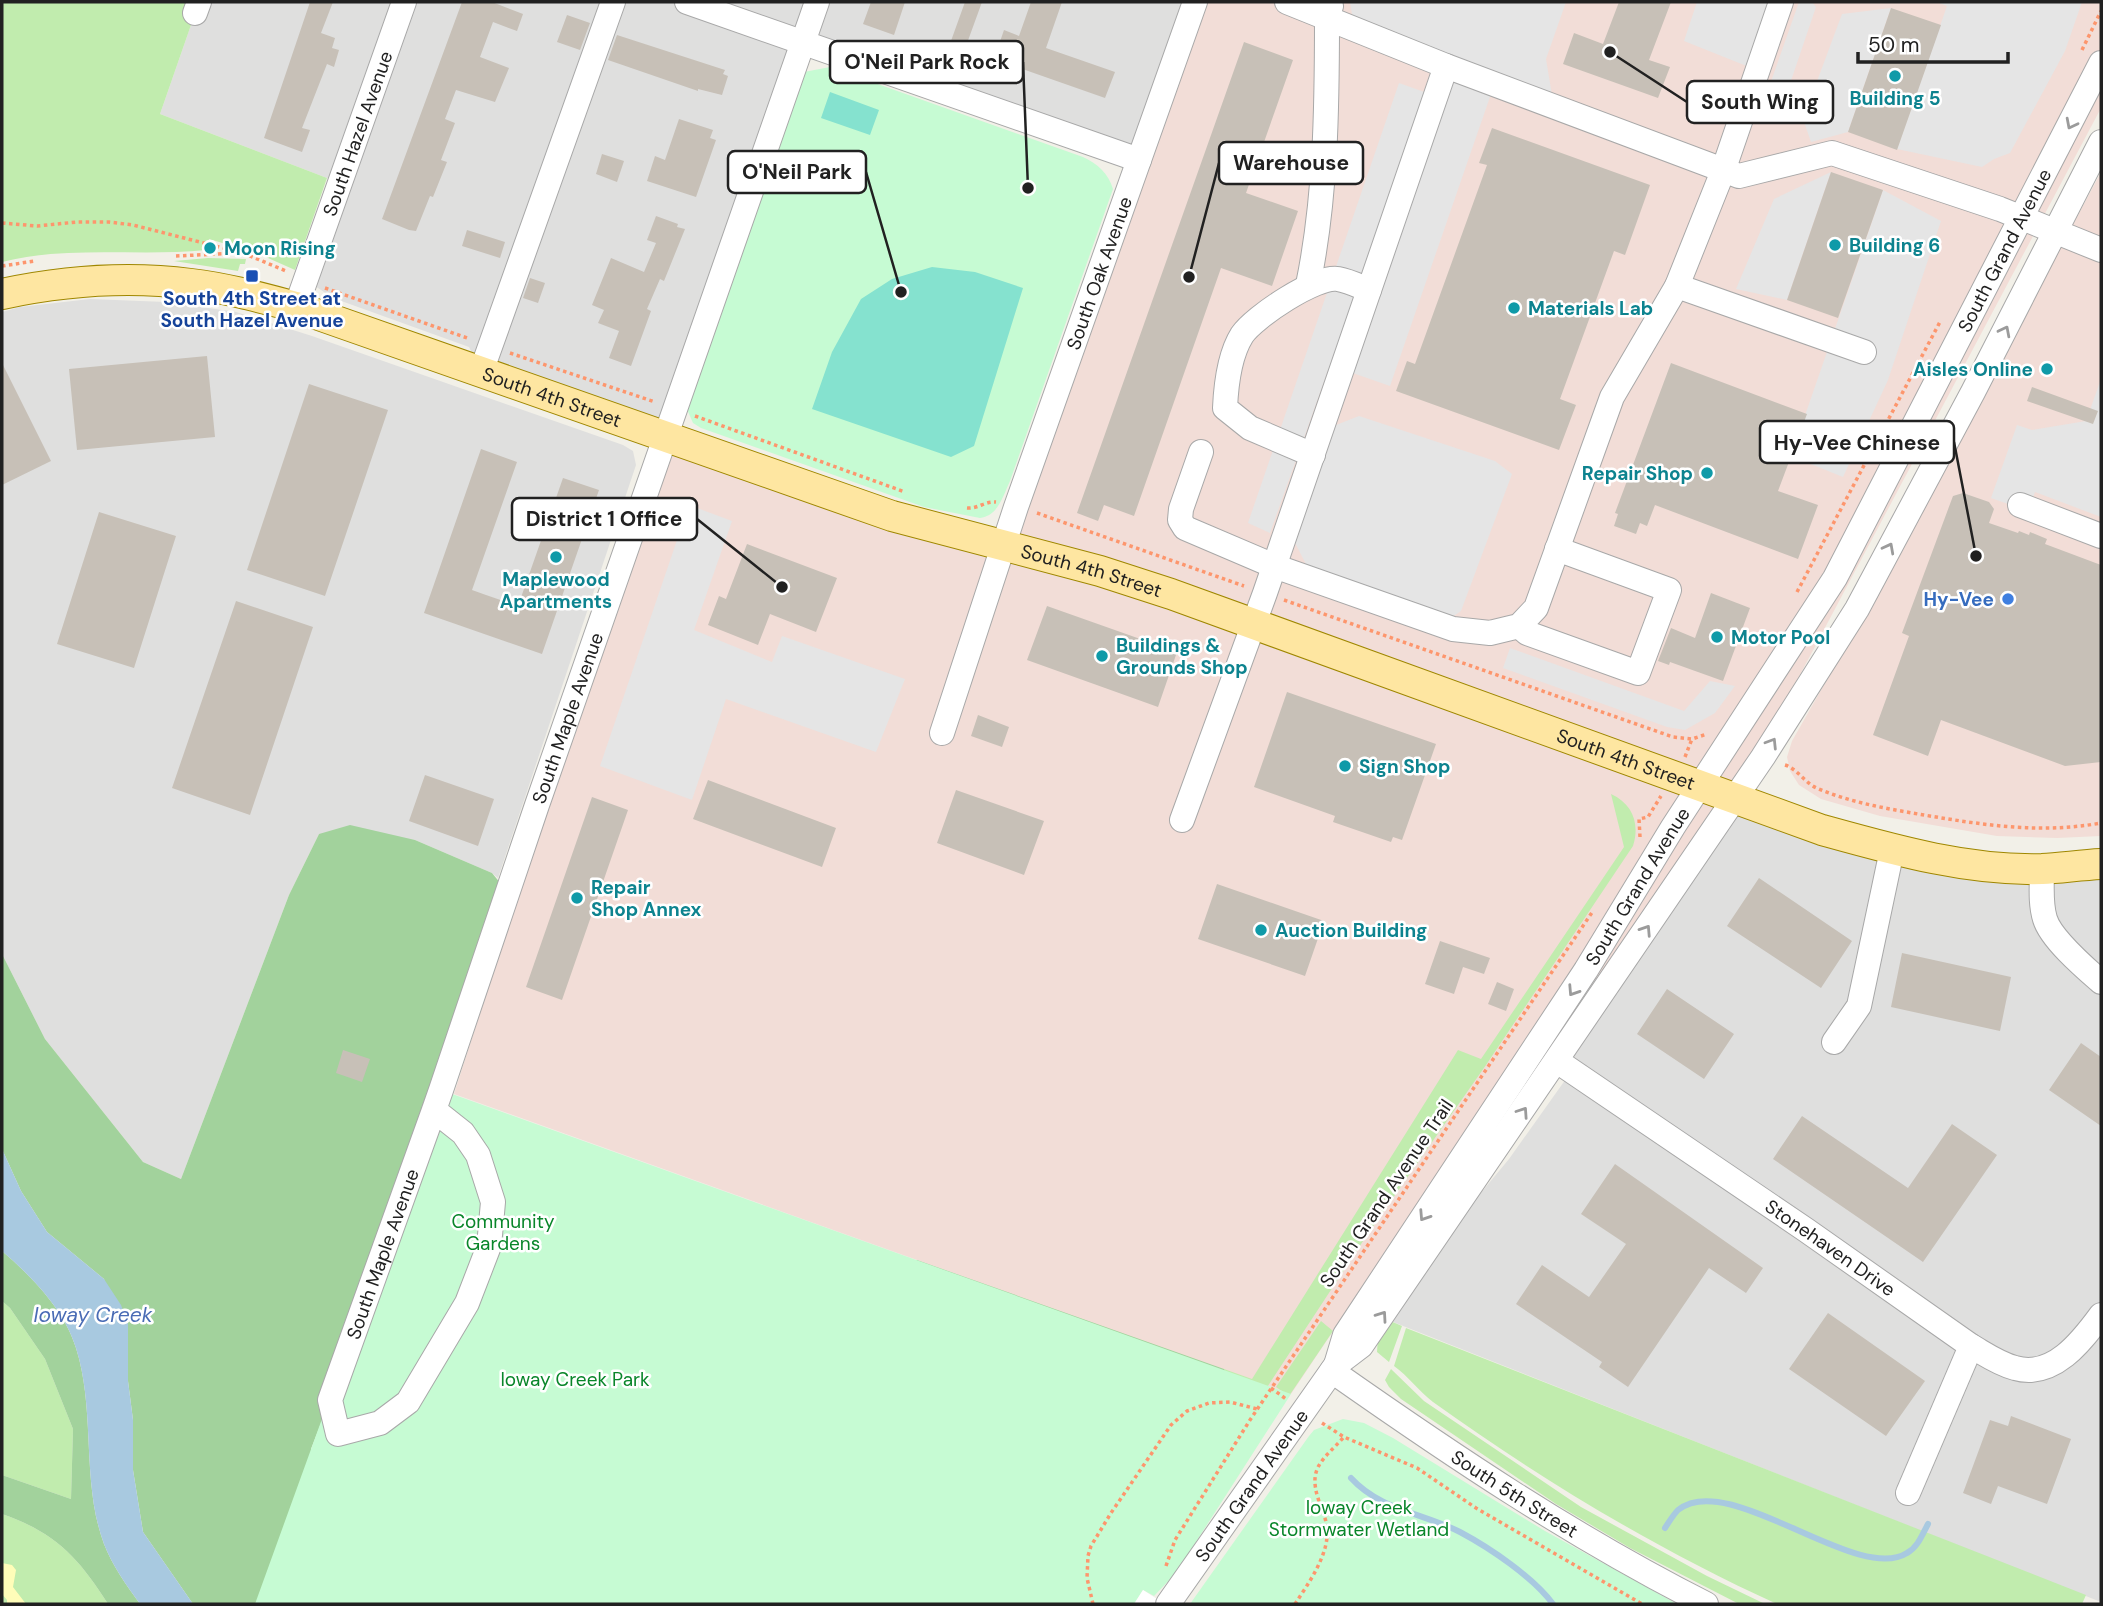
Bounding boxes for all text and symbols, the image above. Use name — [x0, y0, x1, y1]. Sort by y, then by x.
scale bar — [1858, 21, 2008, 65]
text: 50 m — [1868, 31, 1919, 59]
callout: O'Neil Park Rock — [830, 41, 1023, 83]
street label: South Hazel Avenue — [317, 48, 399, 220]
text: O'Neil Park Rock — [844, 48, 1010, 76]
marker: Building 5 — [1887, 68, 1903, 84]
callout: South Wing — [1687, 81, 1833, 123]
place label: Building 5 — [1849, 86, 1941, 111]
text: South Wing — [1701, 88, 1819, 116]
one-way arrow — [2065, 117, 2079, 129]
callout: Warehouse — [1219, 142, 1363, 184]
text: Warehouse — [1233, 149, 1349, 177]
callout: O'Neil Park — [728, 151, 866, 193]
text: O'Neil Park — [742, 158, 852, 186]
street label: South Grand Avenue — [1952, 164, 2057, 337]
street label: South Oak Avenue — [1061, 193, 1138, 353]
place label: Building 6 — [1849, 233, 1940, 258]
place label: Moon Rising — [224, 236, 336, 261]
marker: Building 6 — [1827, 237, 1843, 253]
marker: Moon Rising — [202, 240, 218, 256]
marker: South 4th Street at South Hazel Avenue — [244, 268, 260, 284]
place label: South 4th Street at South Hazel Avenue — [160, 286, 344, 333]
place label: Materials Lab — [1528, 296, 1653, 321]
marker: Materials Lab — [1506, 300, 1522, 316]
one-way arrow — [1996, 326, 2010, 338]
place label: Aisles Online — [1913, 357, 2033, 382]
street label: South 4th Street — [479, 361, 625, 433]
marker: Aisles Online — [2039, 361, 2055, 377]
callout: Hy-Vee Chinese — [1760, 421, 1954, 463]
text: Hy-Vee Chinese — [1774, 429, 1940, 457]
place label: Repair Shop — [1582, 461, 1693, 486]
marker: Repair Shop — [1699, 465, 1715, 481]
callout: District 1 Office — [512, 498, 697, 540]
text: District 1 Office — [526, 505, 682, 533]
street label: South 4th Street — [1018, 539, 1165, 603]
one-way arrow — [1881, 543, 1895, 555]
marker: Maplewood Apartments — [548, 549, 564, 565]
place label: Maplewood Apartments — [500, 567, 612, 614]
place label: Hy-Vee — [1923, 587, 1994, 612]
marker: Hy-Vee — [2000, 591, 2016, 607]
place label: Motor Pool — [1731, 625, 1830, 650]
street label: South Maple Avenue — [526, 629, 609, 807]
marker: Motor Pool — [1709, 629, 1725, 645]
place label: Buildings & Grounds Shop — [1116, 633, 1248, 680]
marker: Buildings & Grounds Shop — [1094, 648, 1110, 664]
street label: South 4th Street — [1553, 723, 1698, 796]
one-way arrow — [1764, 738, 1777, 751]
place label: Sign Shop — [1359, 754, 1450, 779]
marker: Sign Shop — [1337, 758, 1353, 774]
street label: South Grand Avenue — [1580, 803, 1696, 970]
place label: Repair Shop Annex — [591, 875, 701, 922]
marker: Repair Shop Annex — [569, 890, 585, 906]
place label: Auction Building — [1275, 918, 1427, 943]
marker: Auction Building — [1253, 922, 1269, 938]
one-way arrow — [1637, 925, 1650, 938]
one-way arrow — [1568, 983, 1581, 996]
street label: South Grand Avenue Trail — [1314, 1094, 1459, 1292]
one-way arrow — [1515, 1107, 1527, 1120]
street label: South Maple Avenue — [341, 1165, 425, 1343]
street label: Stonehaven Drive — [1760, 1194, 1900, 1302]
one-way arrow — [1419, 1208, 1432, 1221]
park label: Community Gardens — [451, 1209, 555, 1256]
water label: Ioway Creek — [33, 1301, 153, 1329]
one-way arrow — [1374, 1311, 1386, 1324]
park label: Ioway Creek Park — [500, 1367, 650, 1392]
street label: South Grand Avenue — [1190, 1404, 1314, 1567]
street label: South 5th Street — [1446, 1444, 1582, 1543]
park label: Ioway Creek Stormwater Wetland — [1269, 1495, 1449, 1542]

